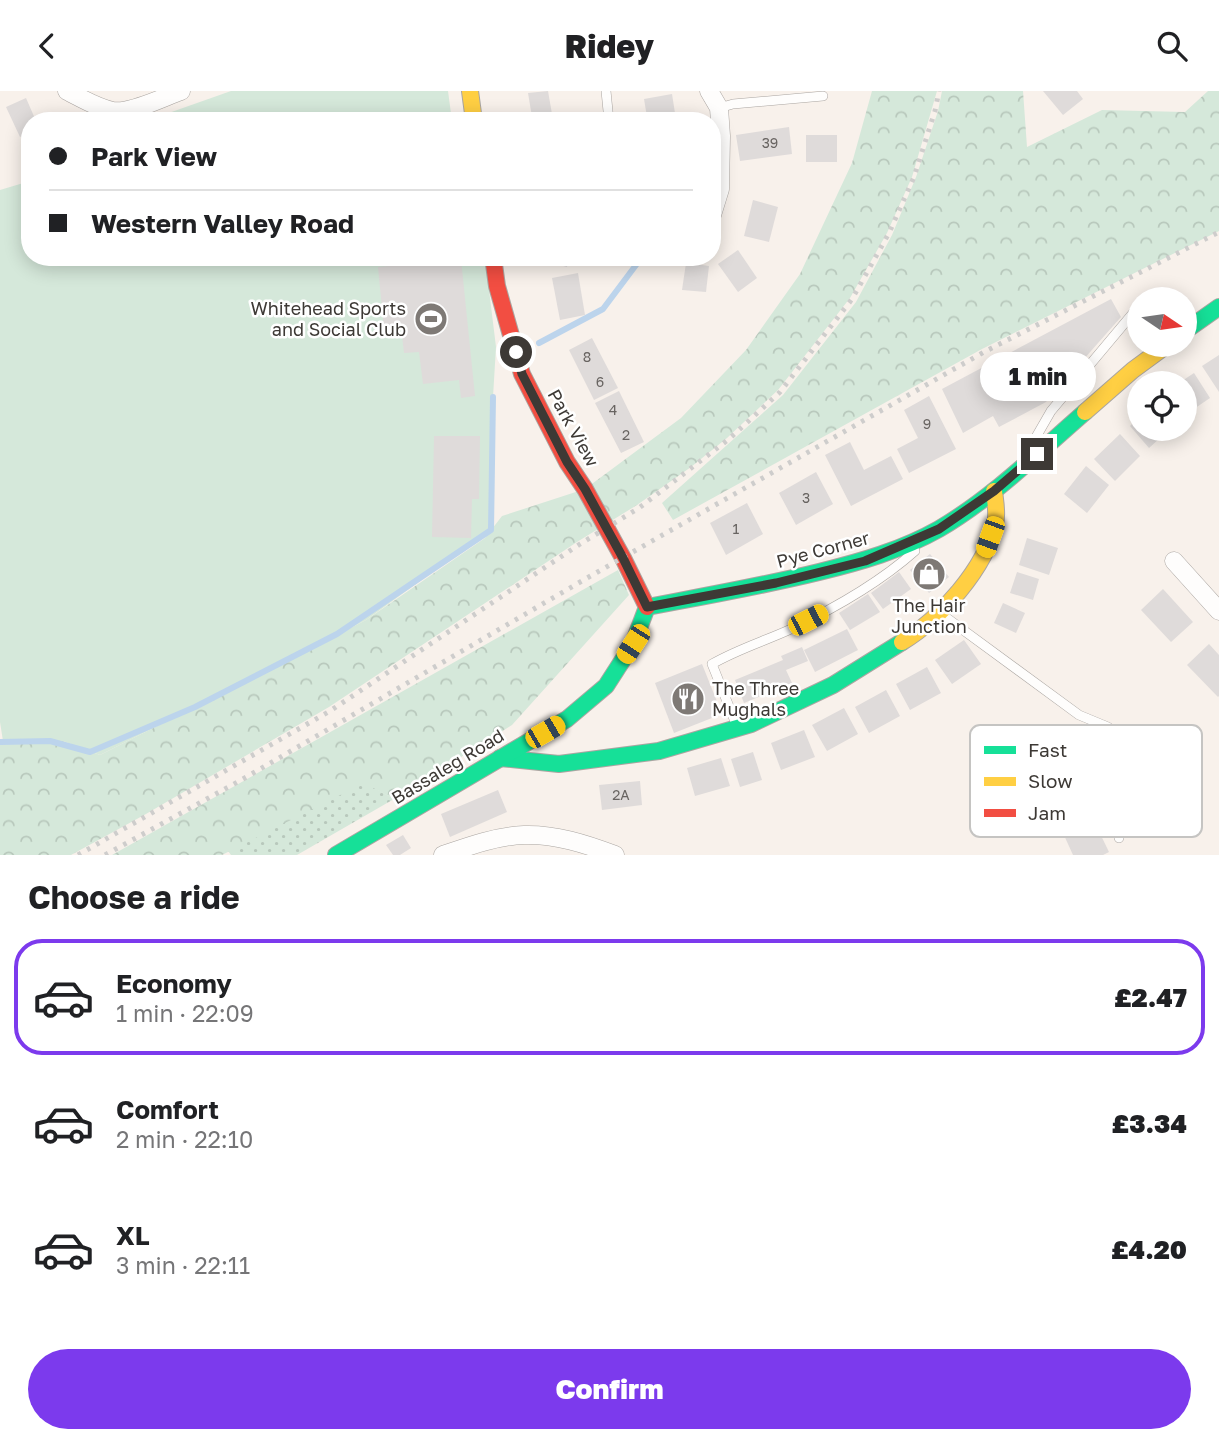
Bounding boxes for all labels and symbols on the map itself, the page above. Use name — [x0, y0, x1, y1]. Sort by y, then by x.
house number: 39 — [762, 134, 778, 151]
north arrow — [1127, 287, 1197, 357]
place label: Whitehead Sports and Social Club — [250, 297, 406, 340]
sports icon: Whitehead Sports and Social Club — [412, 300, 450, 338]
route start — [500, 336, 532, 368]
house number: 8 — [583, 348, 591, 365]
callout: 1 min — [979, 353, 1095, 401]
house number: 6 — [596, 373, 604, 390]
street label: Park View — [544, 385, 604, 470]
house number: 4 — [609, 401, 617, 418]
house number: 9 — [923, 415, 931, 432]
house number: 2 — [622, 426, 630, 443]
route end — [1021, 438, 1053, 470]
house number: 3 — [802, 489, 810, 506]
car — [973, 514, 1008, 560]
house number: 1 — [733, 520, 740, 537]
street label: Pye Corner — [774, 526, 872, 572]
shop icon: The Hair Junction — [910, 555, 948, 593]
place label: The Hair Junction — [891, 594, 967, 637]
car — [785, 601, 832, 639]
car — [613, 621, 654, 667]
place label: The Three Mughals — [712, 677, 799, 720]
restaurant icon: The Three Mughals — [669, 680, 707, 718]
car — [522, 712, 569, 752]
street label: Bassaleg Road — [387, 724, 508, 808]
legend — [970, 725, 1202, 837]
text: Fast — [1028, 738, 1067, 761]
text: Slow — [1028, 769, 1073, 792]
house number: 2A — [612, 786, 630, 803]
text: Jam — [1028, 801, 1066, 824]

